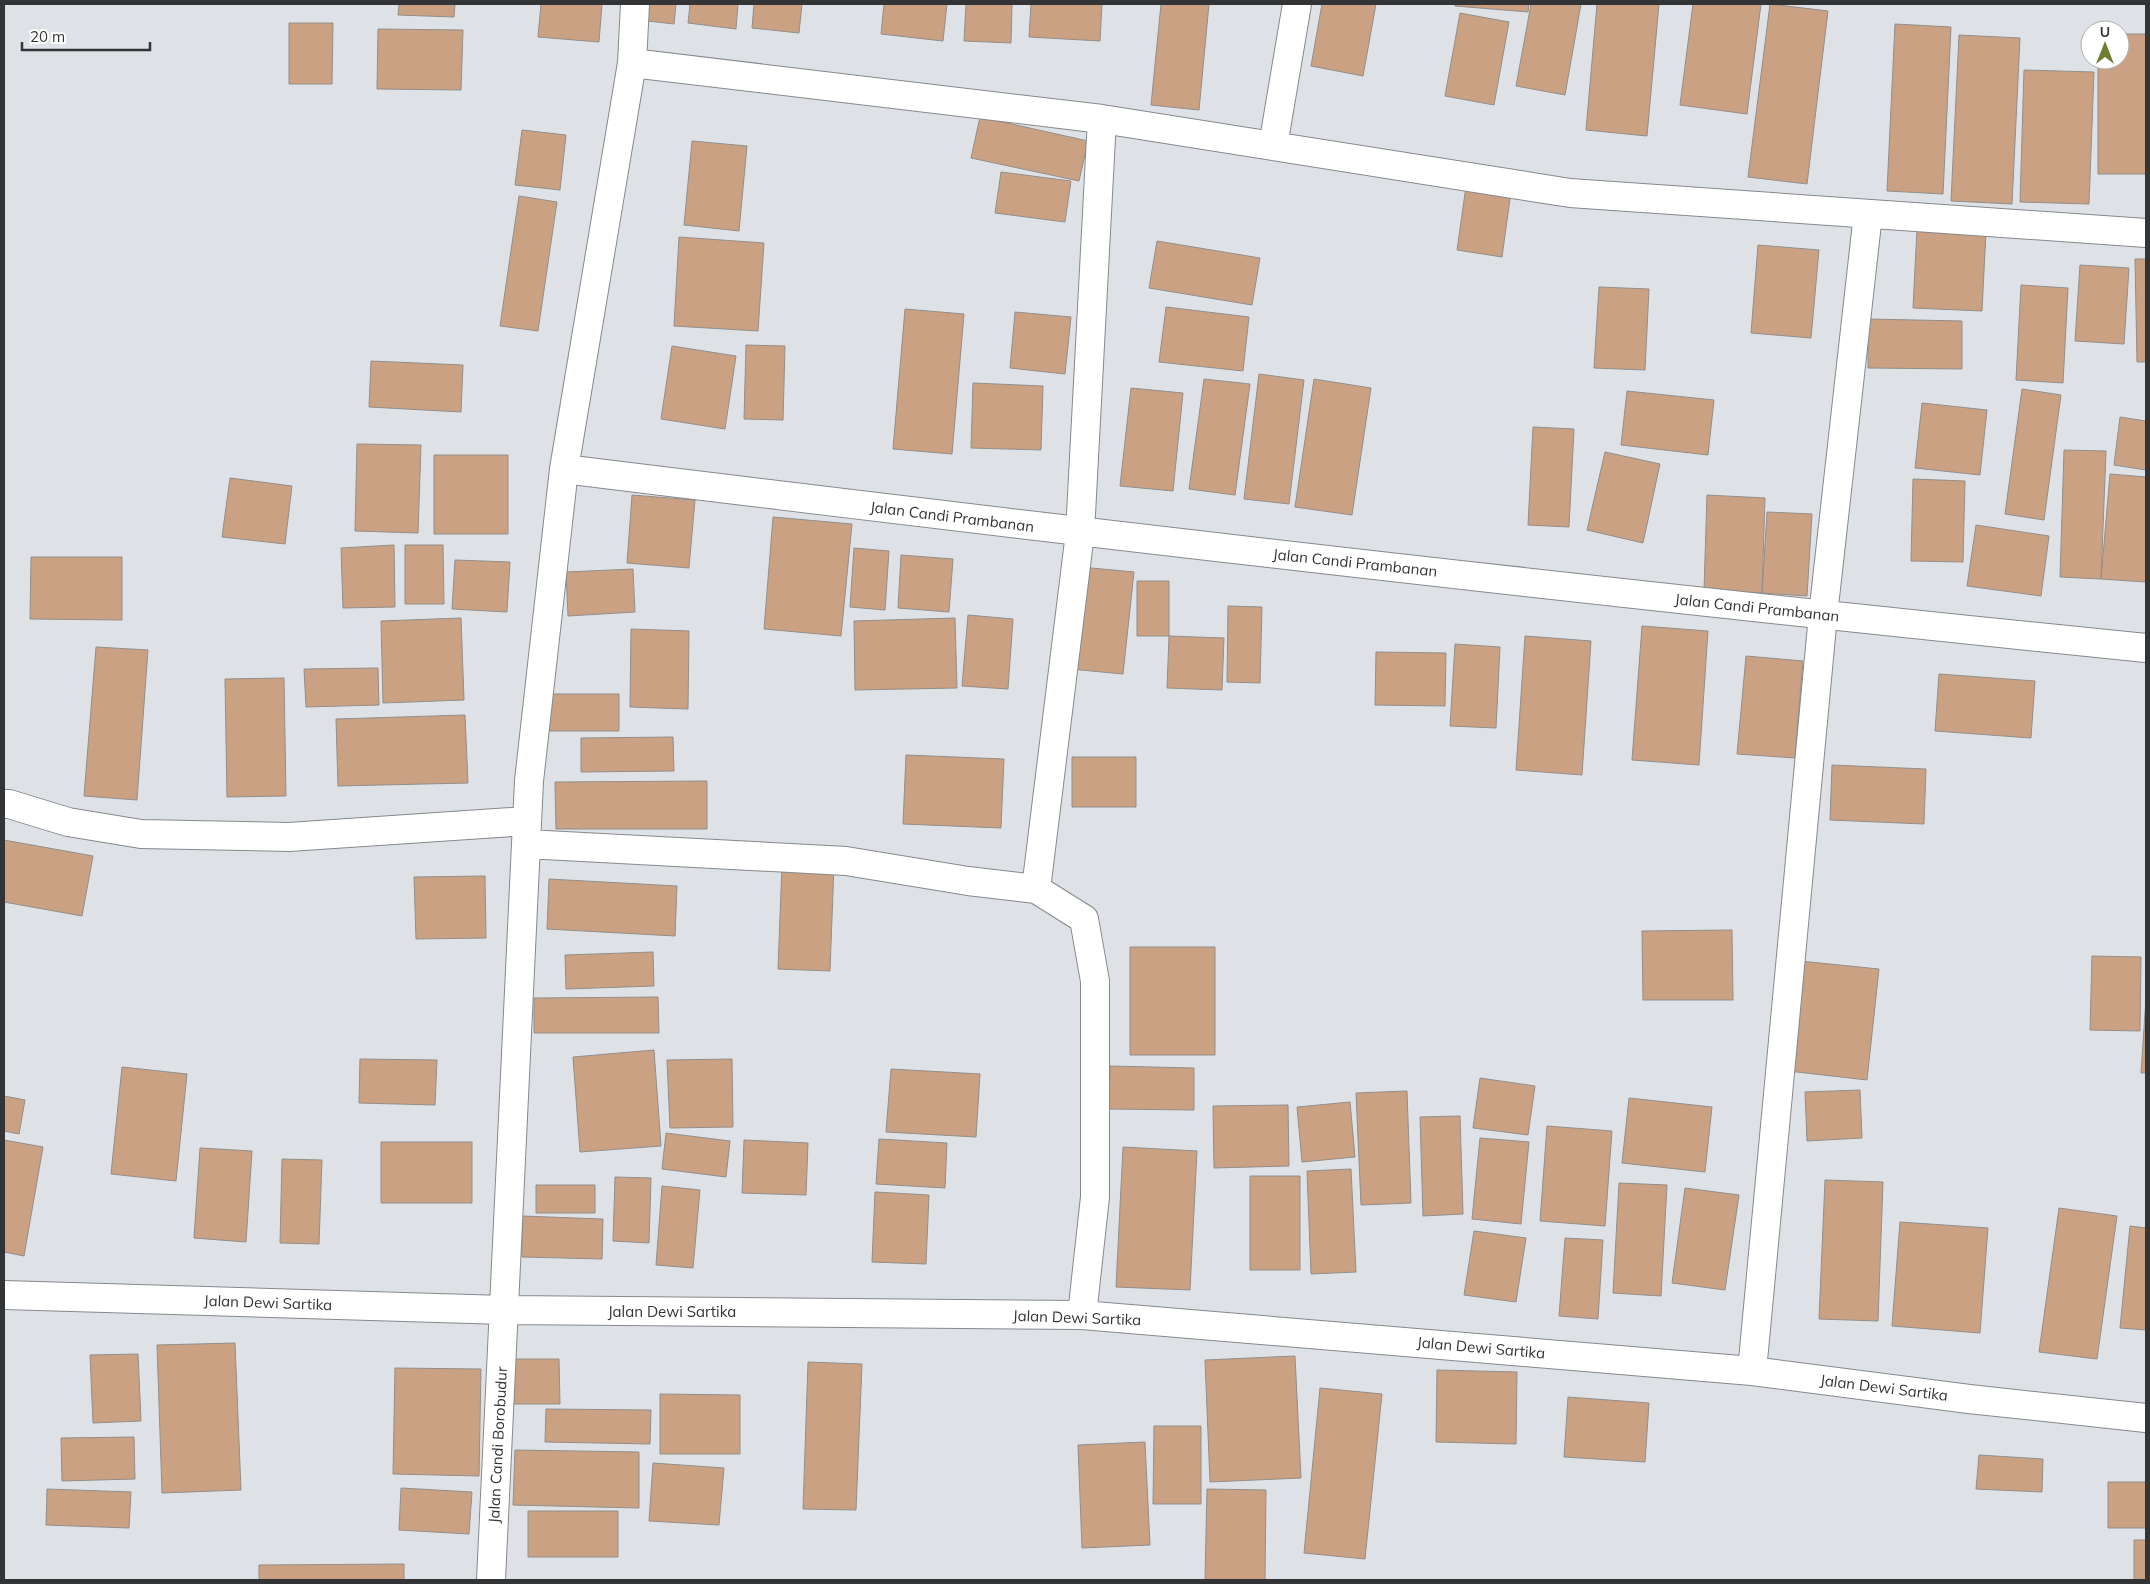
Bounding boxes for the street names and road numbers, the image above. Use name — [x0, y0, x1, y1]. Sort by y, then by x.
street label: Jalan Candi Prambanan — [869, 497, 1035, 536]
street label: Jalan Candi Prambanan — [1272, 544, 1438, 581]
street label: Jalan Candi Prambanan — [1674, 589, 1840, 626]
street label: Jalan Dewi Sartika — [203, 1291, 333, 1314]
street label: Jalan Dewi Sartika — [608, 1302, 736, 1321]
street label: Jalan Dewi Sartika — [1012, 1306, 1142, 1329]
street label: Jalan Dewi Sartika — [1416, 1332, 1546, 1363]
street label: Jalan Candi Borobudur — [484, 1366, 511, 1524]
street label: Jalan Dewi Sartika — [1819, 1370, 1949, 1405]

